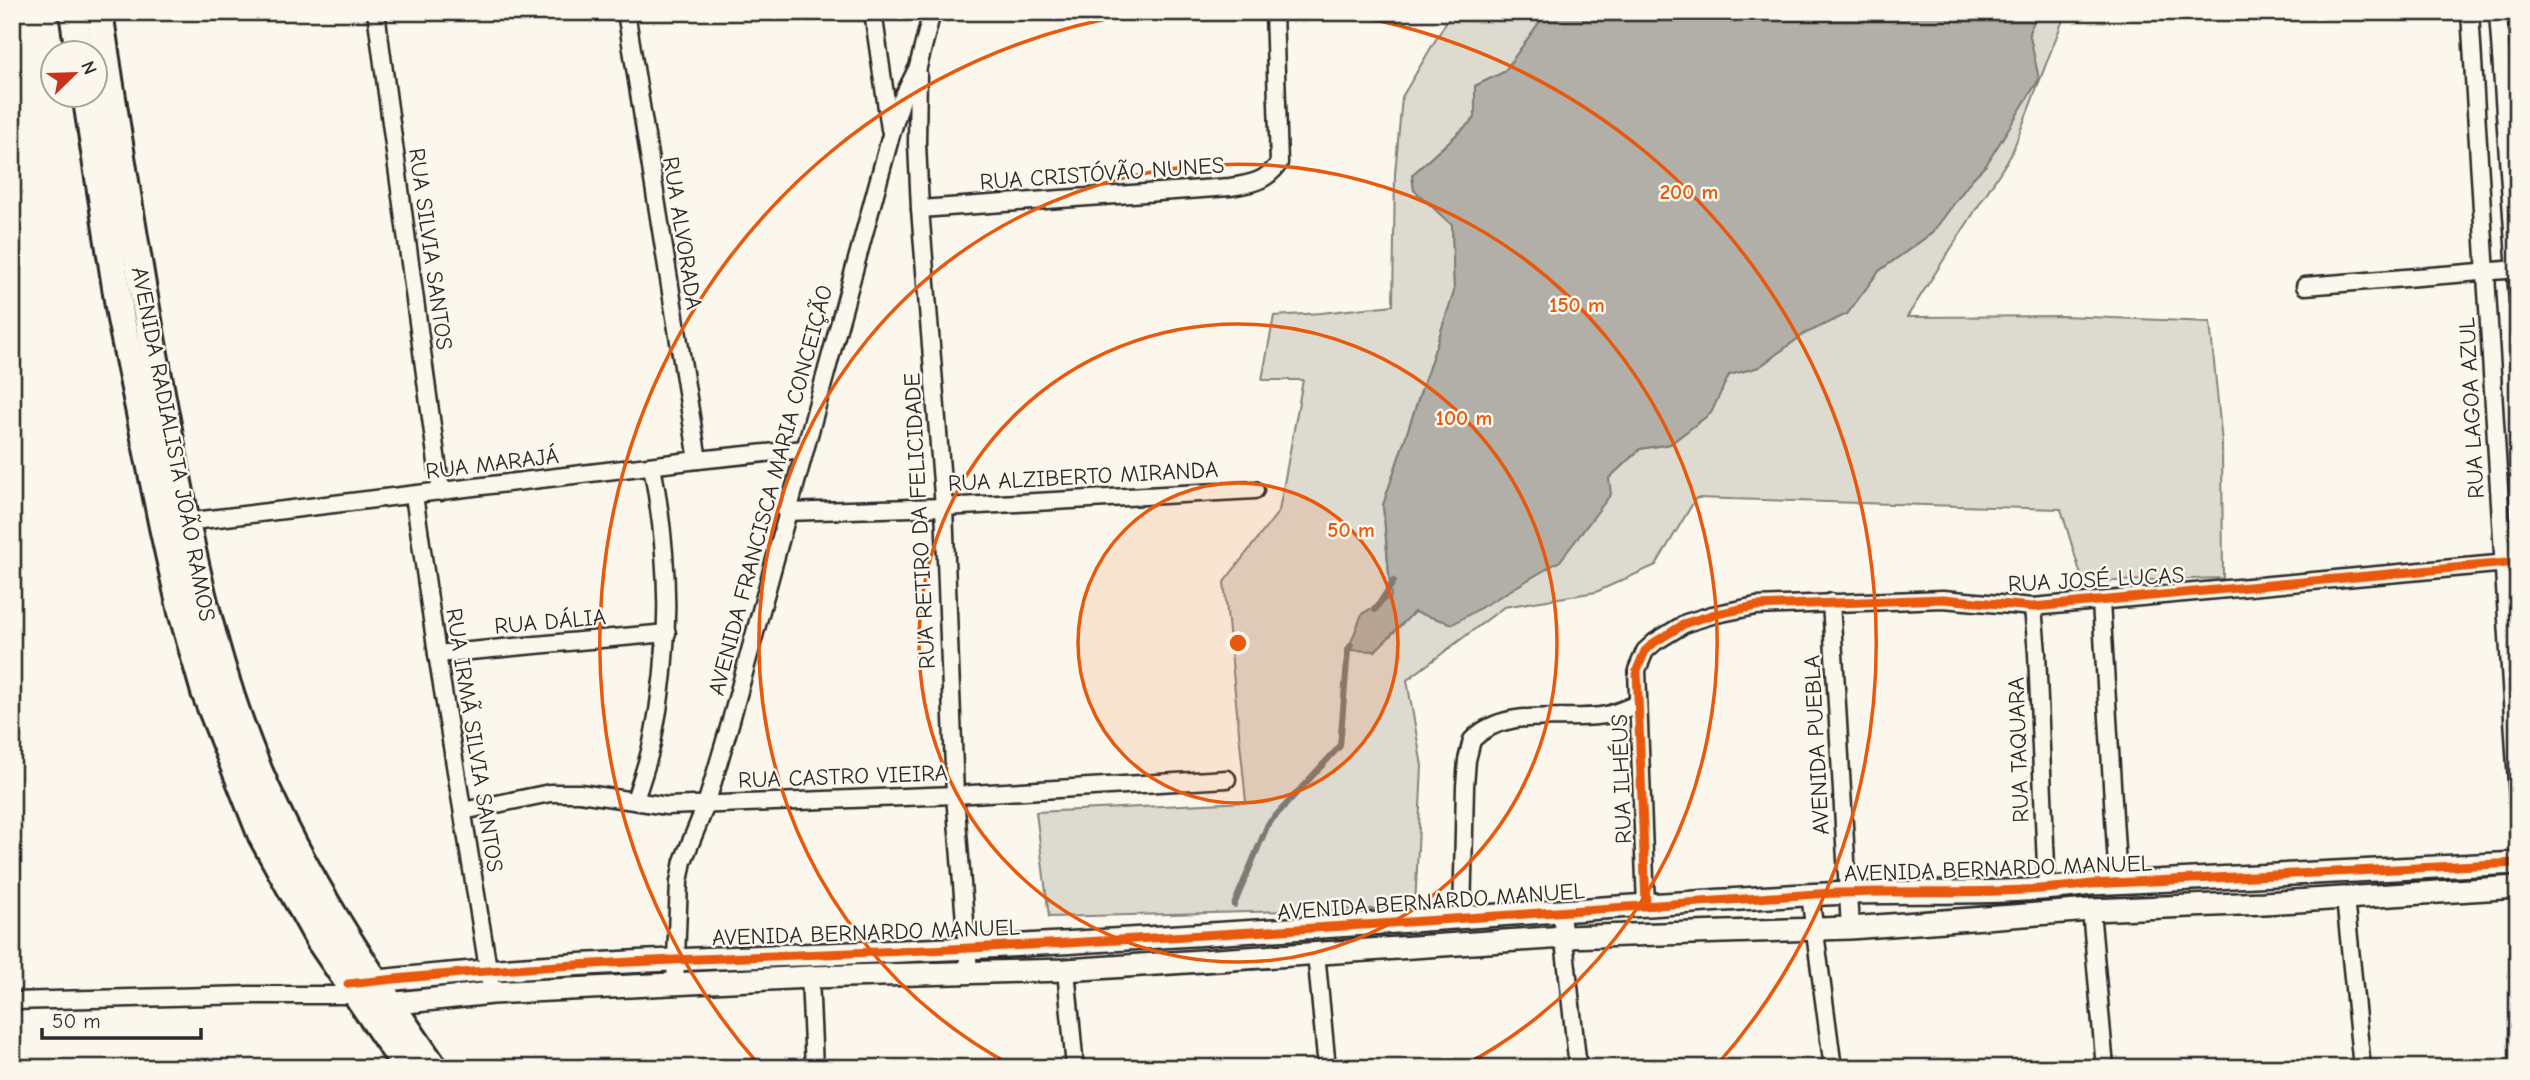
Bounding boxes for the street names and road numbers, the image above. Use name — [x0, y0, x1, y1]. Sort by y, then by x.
street label: RUA SILVIA SANTOS — [403, 146, 458, 352]
street label: RUA CRISTÓVÃO NUNES — [979, 151, 1225, 196]
street label: RUA ALVORADA — [657, 155, 708, 312]
street label: AVENIDA RADIALISTA JOÃO RAMOS — [126, 265, 221, 624]
street label: AVENIDA FRANCISCA MARIA CONCEIÇÃO — [703, 282, 838, 698]
street label: RUA LAGOA AZUL — [2453, 316, 2490, 499]
street label: RUA RETIRO DA FELICIDADE — [898, 372, 941, 670]
street label: RUA MARAJÁ — [424, 442, 560, 485]
street label: RUA ALZIBERTO MIRANDA — [947, 456, 1219, 497]
street label: RUA JOSÉ LUCAS — [2007, 561, 2185, 598]
street label: RUA DÁLIA — [493, 603, 607, 640]
street label: RUA IRMÃ SILVIA SANTOS — [440, 606, 509, 874]
street label: AVENIDA PUEBLA — [1798, 654, 1835, 836]
street label: RUA TAQUARA — [2002, 677, 2035, 823]
street label: RUA ILHÉUS — [1606, 714, 1637, 844]
street label: RUA CASTRO VIEIRA — [738, 759, 948, 794]
street label: AVENIDA BERNARDO MANUEL — [1844, 850, 2153, 887]
street label: AVENIDA BERNARDO MANUEL — [1276, 877, 1586, 926]
street label: AVENIDA BERNARDO MANUEL — [712, 914, 1021, 951]

